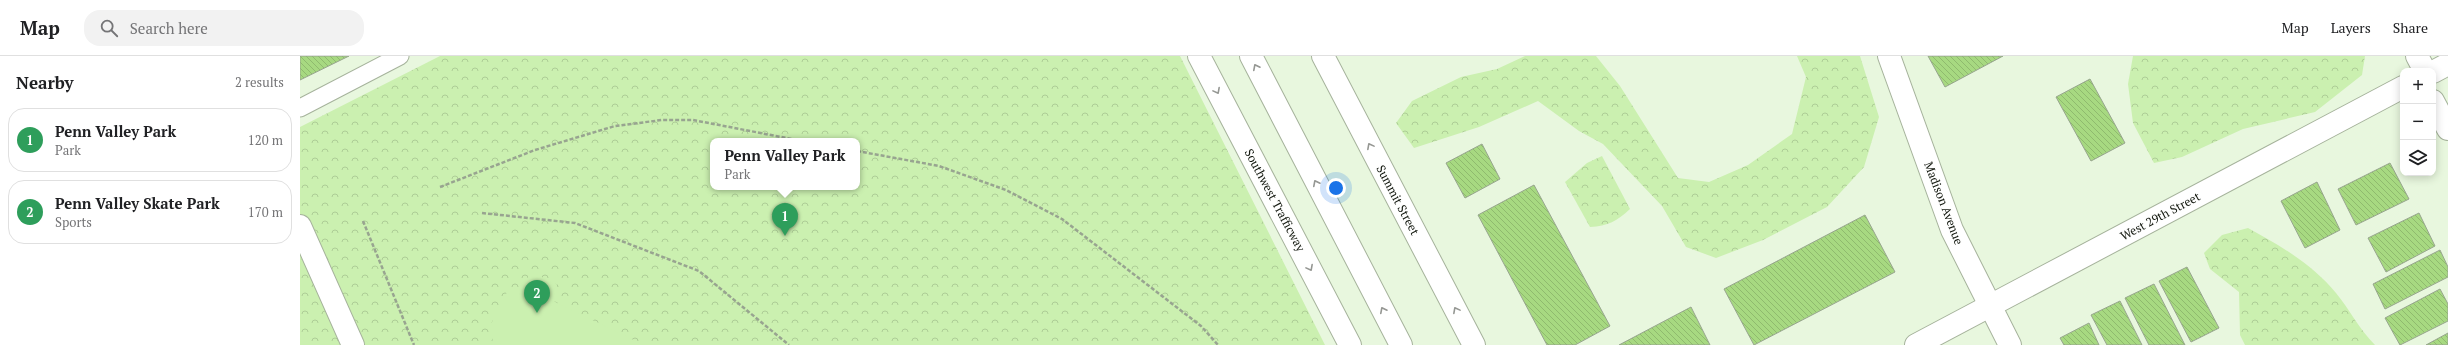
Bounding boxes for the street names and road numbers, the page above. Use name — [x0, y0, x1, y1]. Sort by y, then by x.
street label: Southwest Trafficway — [1242, 146, 1309, 255]
street label: Madison Avenue — [1921, 159, 1967, 247]
street label: Summit Street — [1373, 162, 1423, 238]
street label: West 29th Street — [2118, 188, 2203, 243]

